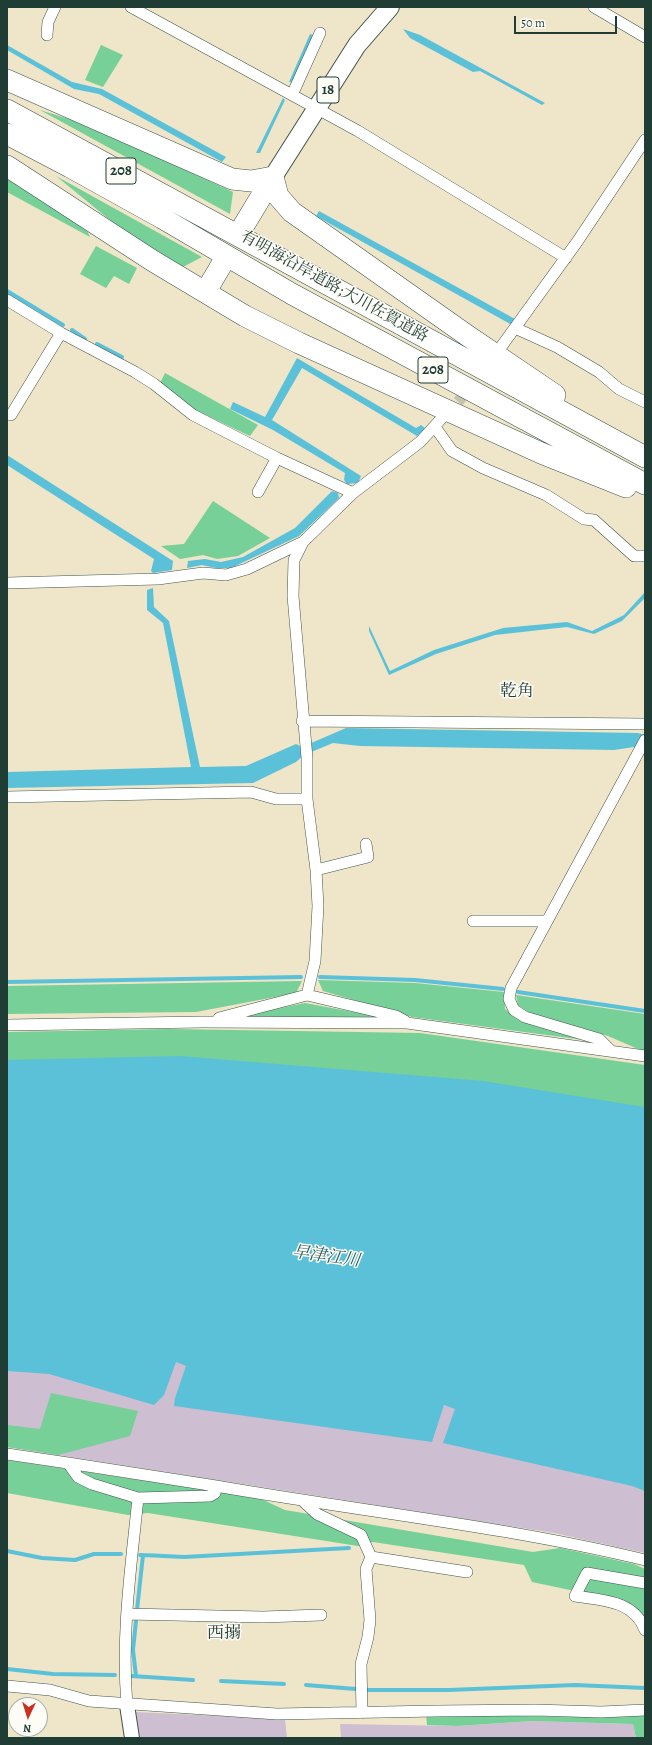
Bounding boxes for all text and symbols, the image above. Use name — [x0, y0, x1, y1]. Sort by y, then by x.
scale bar — [516, 8, 619, 34]
text: 50 m — [521, 15, 545, 31]
road number: 18 — [317, 77, 339, 103]
road number: 208 — [106, 158, 136, 184]
street label: 有明海沿岸道路;大川佐賀道路 — [237, 227, 431, 347]
road number: 208 — [418, 357, 448, 383]
district label: 乾角 — [500, 682, 534, 702]
water label: 早津江川 — [291, 1242, 361, 1272]
district label: 西搦 — [207, 1624, 241, 1644]
north arrow — [8, 1697, 48, 1737]
text: N — [23, 1721, 32, 1736]

